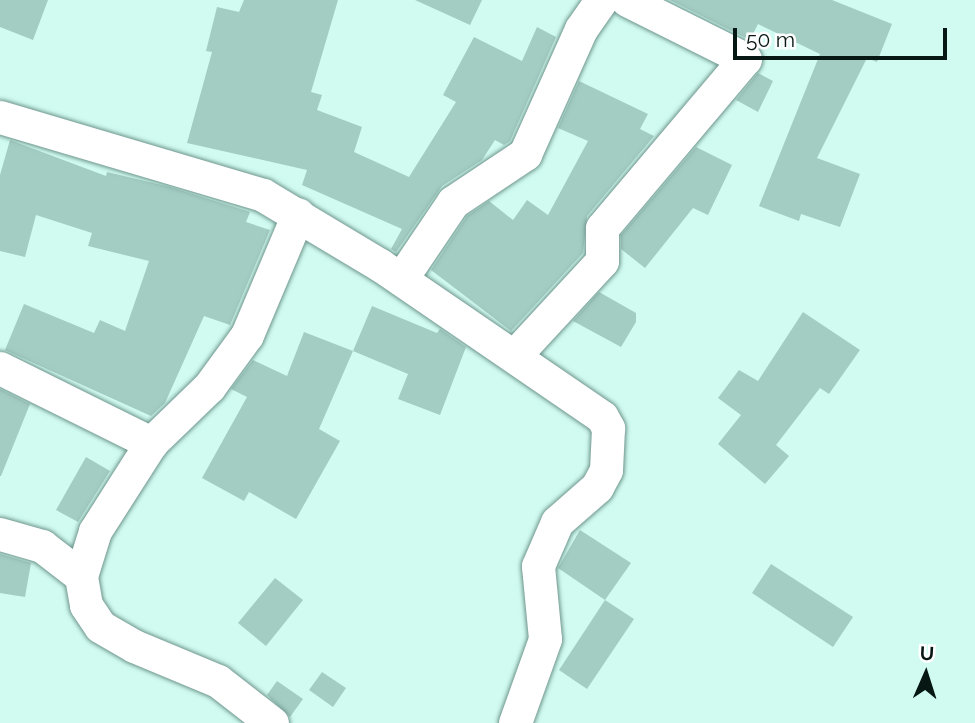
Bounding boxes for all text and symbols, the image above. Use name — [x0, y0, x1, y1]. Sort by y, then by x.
scale bar — [737, 14, 950, 58]
text: 50 m — [746, 27, 795, 52]
north arrow — [891, 639, 961, 709]
text: U — [919, 642, 935, 664]

